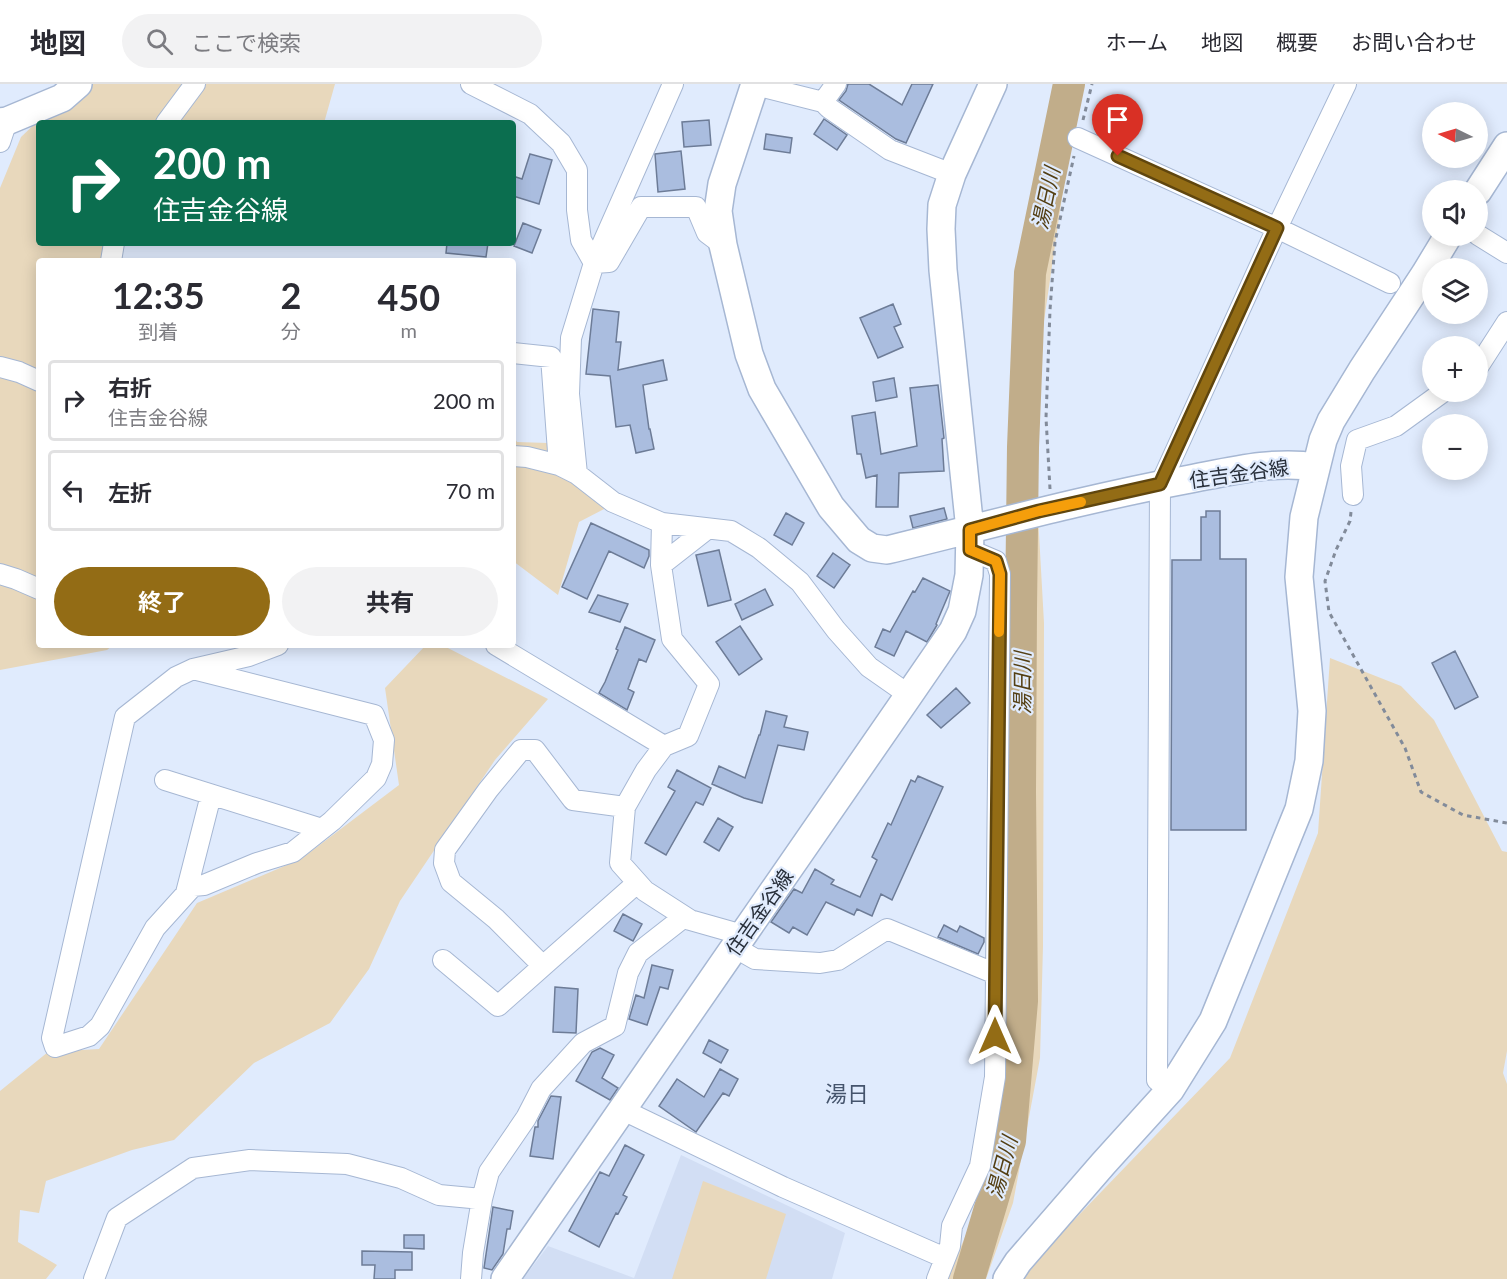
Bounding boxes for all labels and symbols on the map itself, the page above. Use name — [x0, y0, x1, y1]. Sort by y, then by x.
pin — [1092, 94, 1143, 156]
north arrow — [1422, 102, 1488, 168]
water label: 湯日川 — [1026, 163, 1064, 231]
street label: 住吉金谷線 — [1188, 454, 1290, 492]
water label: 湯日川 — [1009, 650, 1034, 715]
street label: 住吉金谷線 — [720, 864, 798, 960]
position arrow — [963, 1004, 1027, 1068]
district label: 湯日 — [825, 1080, 869, 1107]
water label: 湯日川 — [981, 1131, 1022, 1201]

